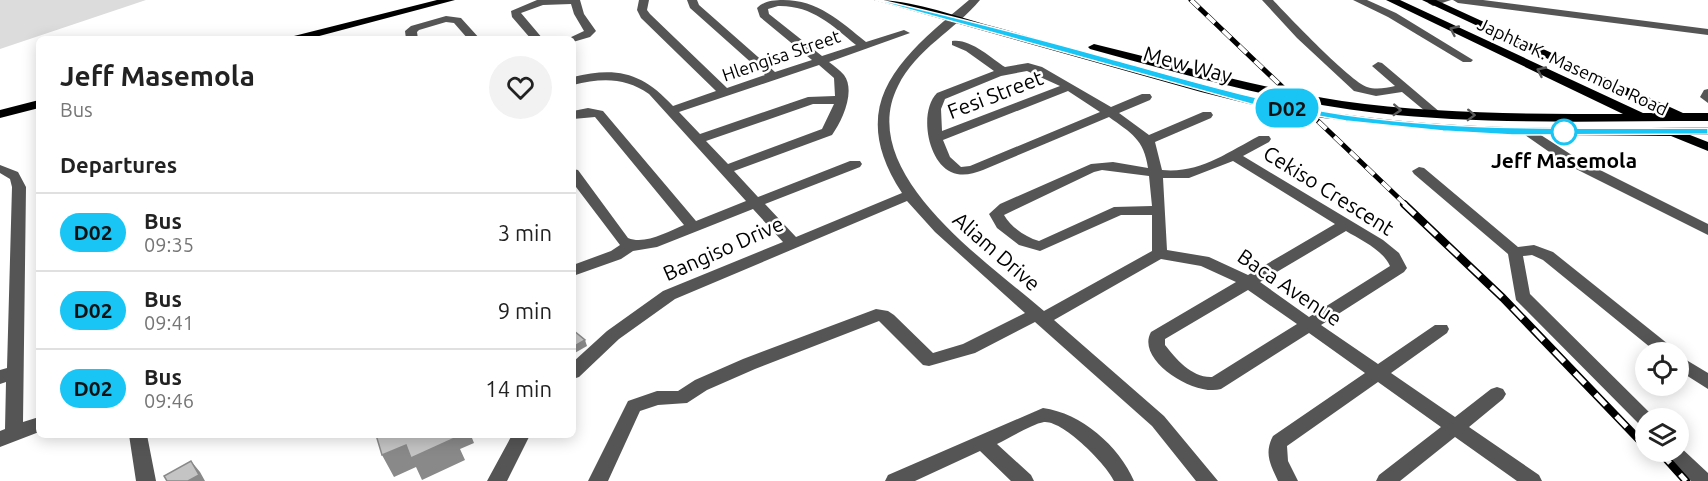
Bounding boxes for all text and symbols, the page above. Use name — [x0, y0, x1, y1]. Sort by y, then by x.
street label: Japhta K. Masemola Road — [1475, 13, 1671, 119]
street label: Hlengisa Street — [719, 25, 843, 85]
one-way arrow — [1450, 25, 1461, 37]
street label: Mew Way — [1141, 41, 1235, 87]
button: heart — [489, 56, 552, 119]
text: Jeff Masemola — [60, 60, 255, 91]
street label: Fesi Street — [944, 65, 1046, 123]
one-way arrow — [1537, 66, 1548, 78]
line badge: D02 — [1252, 88, 1322, 128]
text: D02 — [1268, 96, 1307, 120]
text: Bus — [60, 98, 93, 121]
one-way arrow — [1393, 103, 1402, 116]
one-way arrow — [1467, 108, 1476, 121]
marker: Jeff Masemola — [1551, 119, 1577, 145]
street label: Cekiso Crescent — [1259, 140, 1399, 240]
place label: Jeff Masemola — [1491, 148, 1637, 172]
text: Departures — [60, 152, 177, 177]
street label: Aliam Drive — [949, 207, 1045, 295]
text: Bus — [144, 208, 182, 233]
street label: Bangiso Drive — [659, 211, 787, 285]
text: D02 — [74, 220, 113, 244]
text: 3 min — [498, 220, 552, 245]
text: 09:35 — [144, 233, 194, 256]
street label: Baca Avenue — [1233, 243, 1347, 331]
text: Bus — [144, 286, 182, 311]
text: D02 — [74, 298, 113, 322]
text: 9 min — [498, 298, 552, 323]
text: 09:41 — [144, 311, 194, 334]
map controls — [1635, 342, 1689, 462]
button: locate — [1635, 342, 1689, 396]
text: Bus — [144, 364, 182, 389]
text: D02 — [74, 376, 113, 400]
text: 14 min — [485, 376, 552, 401]
text: 09:46 — [144, 389, 194, 412]
button: layers — [1635, 408, 1689, 462]

